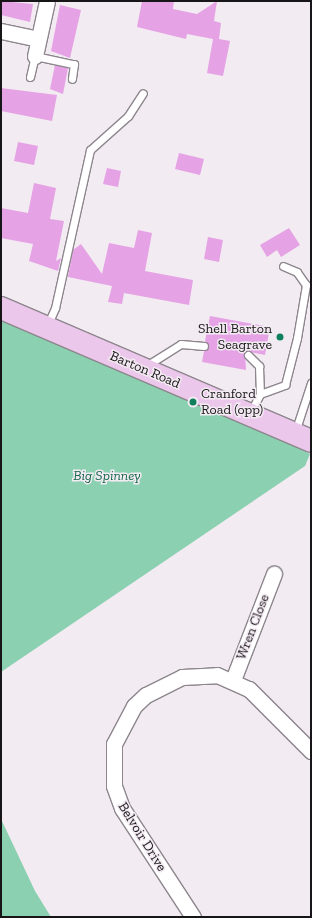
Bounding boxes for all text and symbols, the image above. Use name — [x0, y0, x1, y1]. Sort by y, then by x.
place label: Shell Barton Seagrave — [198, 321, 272, 354]
marker: Shell Barton Seagrave — [275, 332, 285, 342]
street label: Barton Road — [107, 348, 183, 392]
place label: Cranford Road (opp) — [201, 386, 263, 418]
marker: Cranford Road (opp) — [188, 397, 198, 407]
park label: Big Spinney — [73, 468, 141, 484]
street label: Wren Close — [233, 592, 273, 662]
street label: Belvoir Drive — [114, 799, 170, 875]

